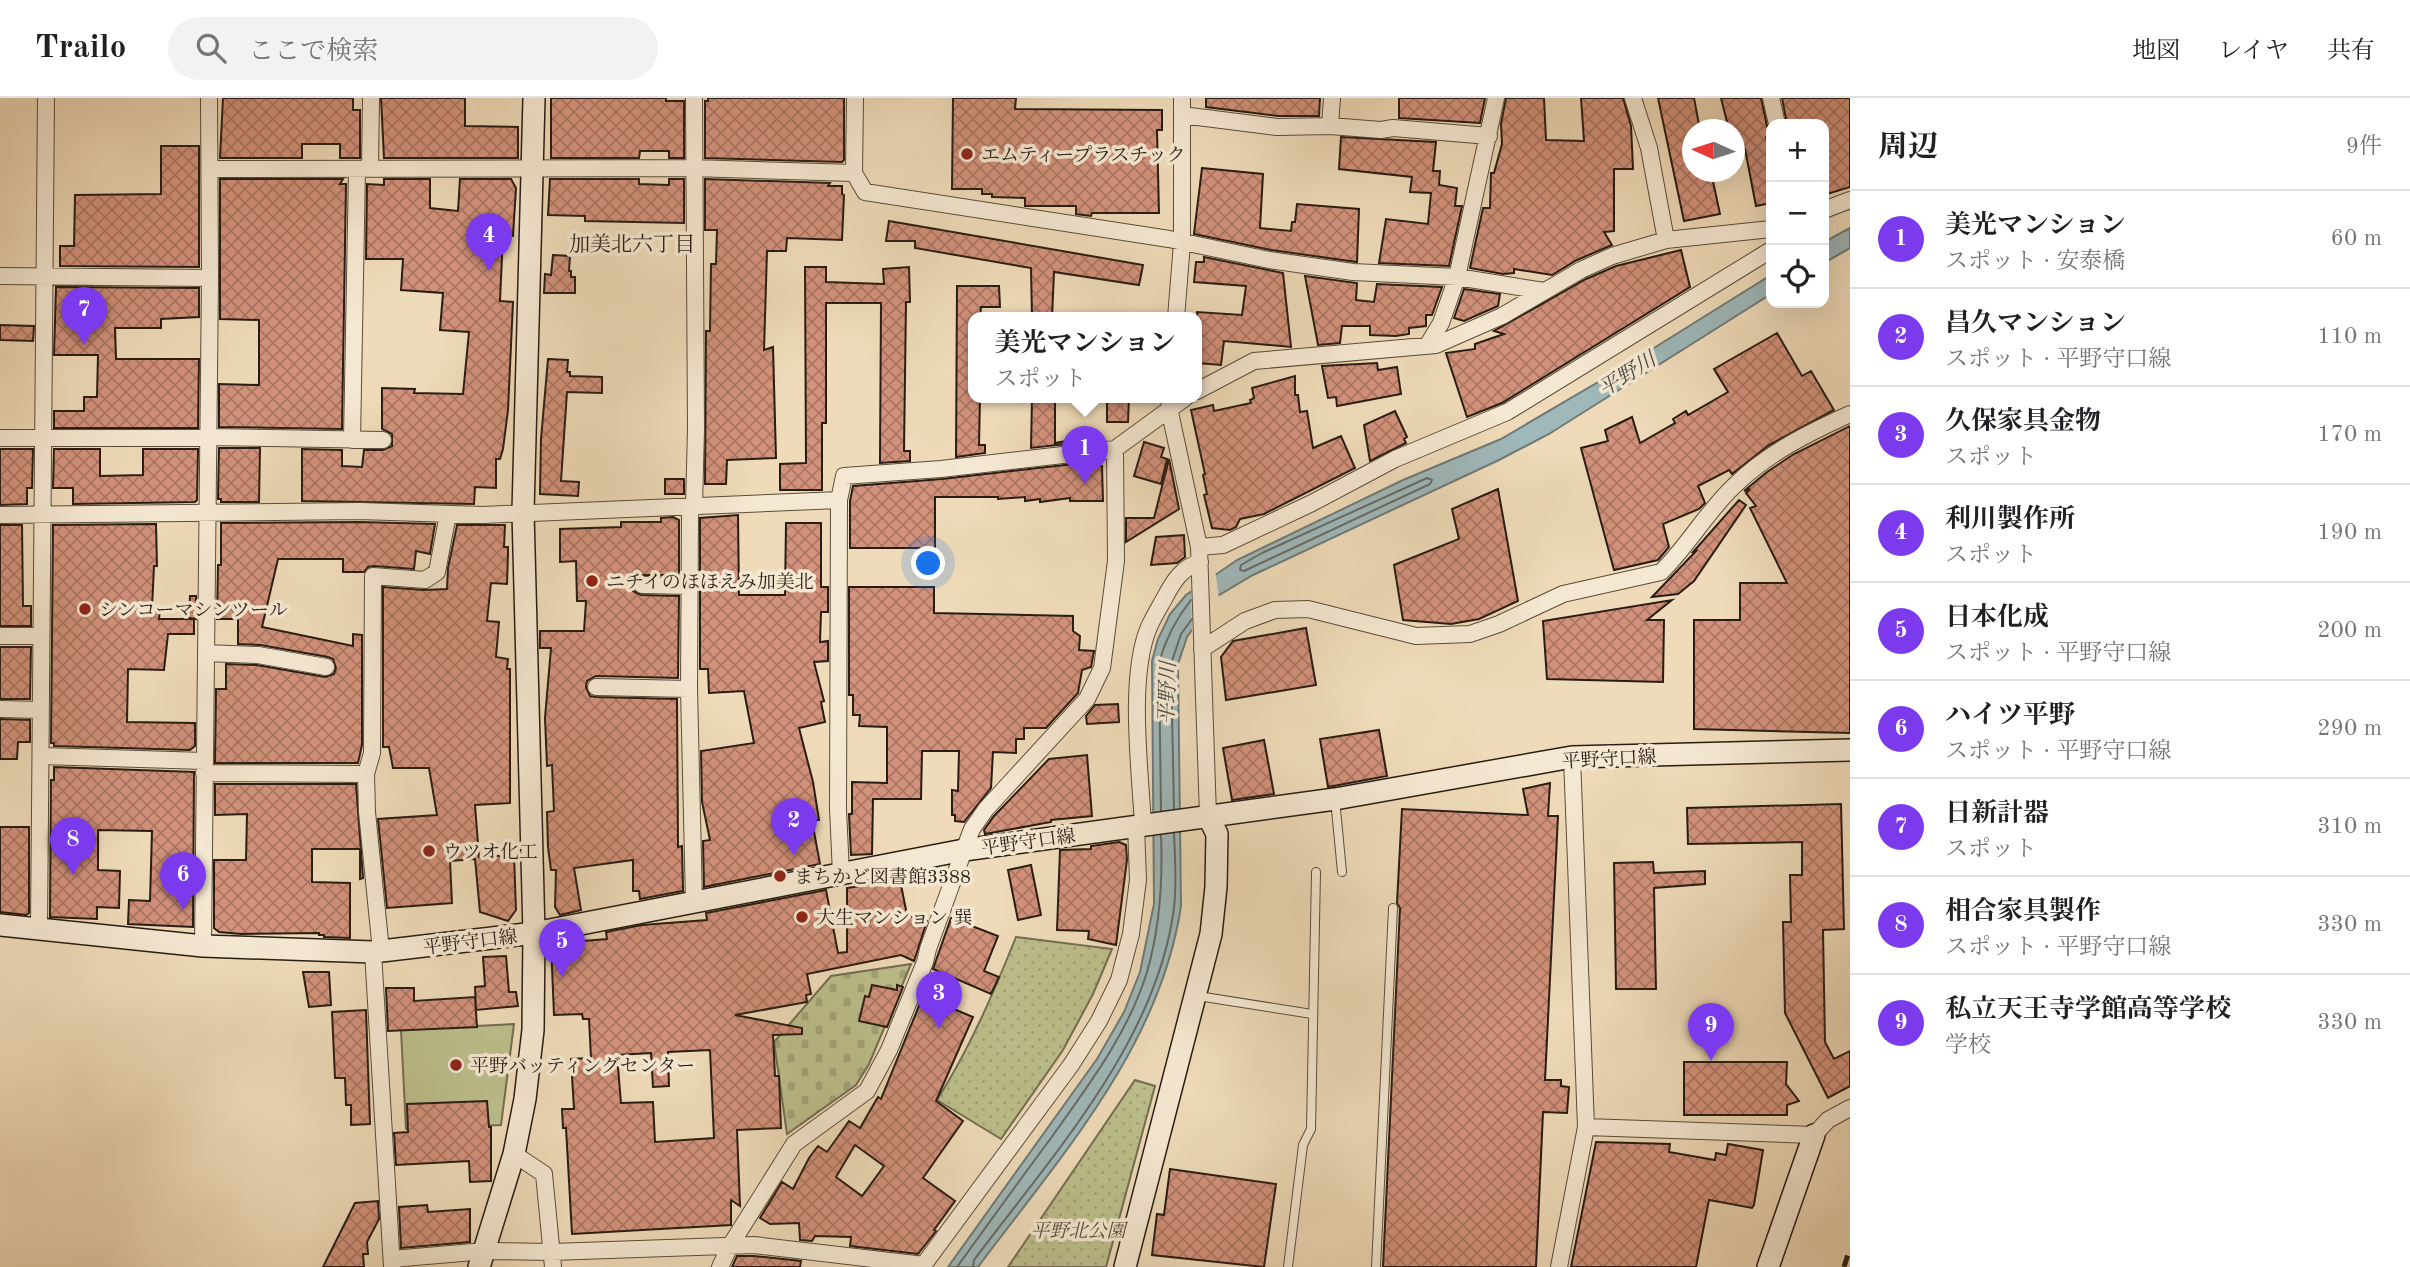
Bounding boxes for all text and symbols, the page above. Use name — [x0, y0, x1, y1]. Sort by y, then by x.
search box — [168, 17, 658, 80]
icon: search — [192, 29, 230, 67]
text: Trailo — [35, 32, 126, 65]
text: ここで検索 — [248, 39, 378, 65]
text: 地図 — [2132, 40, 2180, 64]
text: レイヤ — [2218, 40, 2289, 64]
text: 共有 — [2327, 40, 2375, 64]
north arrow — [1682, 119, 1745, 182]
map controls — [1766, 119, 1829, 308]
button: + — [1766, 119, 1829, 182]
text: 周辺 — [1878, 133, 1938, 163]
text: 9件 — [2346, 135, 2382, 158]
place label: エムティープラスチック — [981, 145, 1186, 166]
marker: エムティープラスチック — [959, 146, 975, 162]
button: − — [1766, 182, 1829, 245]
pin: 4 — [466, 213, 512, 271]
text: 美光マンション — [1945, 213, 2126, 239]
text: 1 — [1894, 227, 1908, 250]
text: 60 m — [2331, 227, 2382, 250]
district label: 加美北六丁目 — [569, 233, 695, 256]
button: locate — [1766, 245, 1829, 308]
text: スポット · 安泰橋 — [1945, 250, 2125, 273]
pin: 7 — [61, 287, 107, 345]
text: 昌久マンション — [1945, 311, 2126, 337]
popup — [968, 312, 1202, 403]
text: 2 — [1894, 325, 1908, 348]
text: 110 m — [2317, 325, 2382, 348]
text: 美光マンション — [995, 331, 1175, 357]
water label: 平野川 — [1594, 347, 1662, 401]
text: スポット · 平野守口線 — [1945, 348, 2171, 371]
text: スポット — [995, 368, 1087, 391]
text: 久保家具金物 — [1945, 409, 2101, 435]
text: 3 — [1894, 423, 1908, 446]
text: 170 m — [2317, 423, 2382, 446]
pin: 1 — [1062, 426, 1108, 484]
text: スポット — [1945, 446, 2037, 469]
text: 利川製作所 — [1945, 507, 2075, 533]
text: 4 — [1894, 521, 1908, 544]
text: 190 m — [2317, 521, 2382, 544]
text: スポット — [1945, 544, 2037, 567]
your location — [911, 546, 945, 580]
place label: ニチイのほほえみ加美北 — [606, 572, 814, 593]
marker: ニチイのほほえみ加美北 — [584, 573, 600, 589]
marker: シンコーマシンツール — [77, 601, 93, 617]
place label: シンコーマシンツール — [99, 602, 288, 621]
text: 日本化成 — [1945, 605, 2049, 631]
text: 5 — [1894, 619, 1908, 642]
text: 200 m — [2317, 619, 2382, 642]
text: スポット · 平野守口線 — [1945, 642, 2171, 665]
water label: 平野川 — [1155, 659, 1180, 725]
text: ハイツ平野 — [1945, 703, 2075, 729]
text: 6 — [1894, 717, 1908, 740]
text: 290 m — [2317, 717, 2382, 740]
text: スポット · 平野守口線 — [1945, 740, 2171, 763]
street label: 平野守口線 — [1561, 747, 1657, 772]
pin: 2 — [771, 798, 817, 856]
text: 日新計器 — [1945, 801, 2049, 827]
text: 7 — [1894, 815, 1908, 838]
text: 310 m — [2317, 815, 2382, 838]
pin: 8 — [50, 817, 96, 875]
street label: 平野守口線 — [980, 825, 1077, 859]
text: スポット — [1945, 838, 2037, 861]
place label: ウツオ化工 — [443, 842, 538, 863]
marker: ウツオ化工 — [421, 843, 437, 859]
pin: 6 — [160, 852, 206, 910]
place label: まちかど図書館3388 — [794, 867, 971, 888]
marker: まちかど図書館3388 — [772, 868, 788, 884]
text: 相合家具製作 — [1945, 899, 2101, 925]
place label: 大生マンション 巽 — [816, 907, 972, 929]
marker: 大生マンション 巽 — [794, 909, 810, 925]
text: 8 — [1894, 913, 1908, 936]
text: 330 m — [2317, 913, 2382, 936]
pin: 5 — [539, 919, 585, 977]
street label: 平野守口線 — [422, 926, 519, 959]
text: スポット · 平野守口線 — [1945, 936, 2171, 959]
pin: 3 — [916, 971, 962, 1029]
text: 私立天王寺学館高等学校 — [1945, 997, 2231, 1023]
pin: 9 — [1688, 1003, 1734, 1061]
text: 9 — [1894, 1011, 1908, 1034]
text: 330 m — [2317, 1011, 2382, 1034]
text: 学校 — [1945, 1034, 1991, 1057]
place label: 平野バッティングセンター — [470, 1056, 695, 1077]
marker: 平野バッティングセンター — [448, 1057, 464, 1073]
park label: 平野北公園 — [1030, 1221, 1128, 1242]

